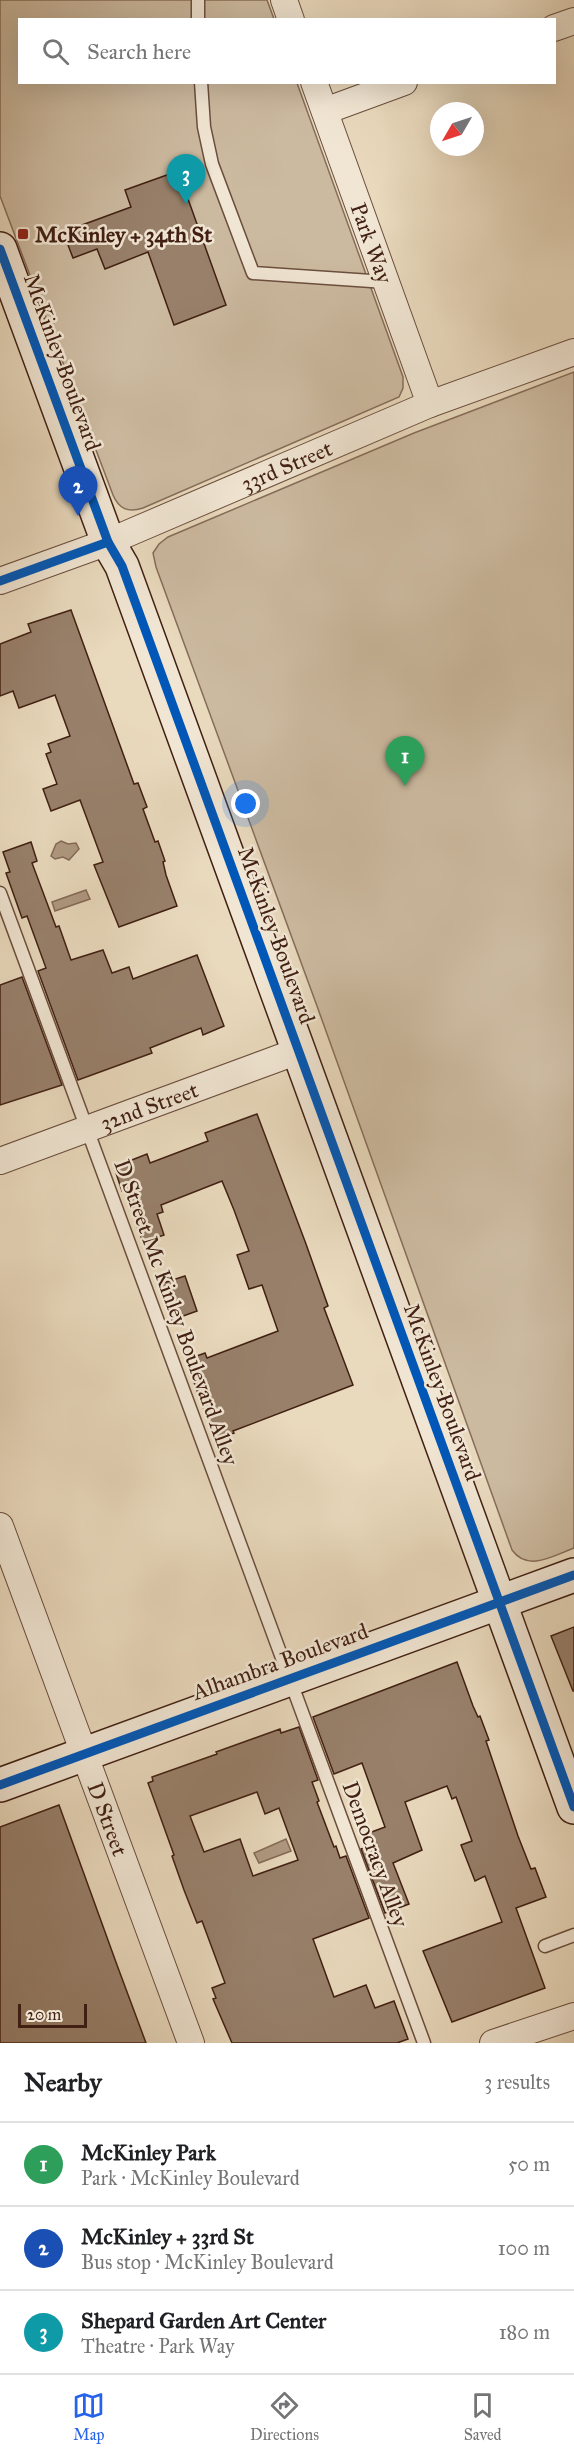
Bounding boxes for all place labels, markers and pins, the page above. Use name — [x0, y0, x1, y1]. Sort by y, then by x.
pin: 3 — [166, 154, 206, 204]
place label: McKinley + 34th St — [35, 221, 212, 248]
marker: McKinley + 34th St — [16, 227, 30, 241]
pin: 2 — [58, 466, 98, 516]
pin: 1 — [386, 736, 424, 786]

